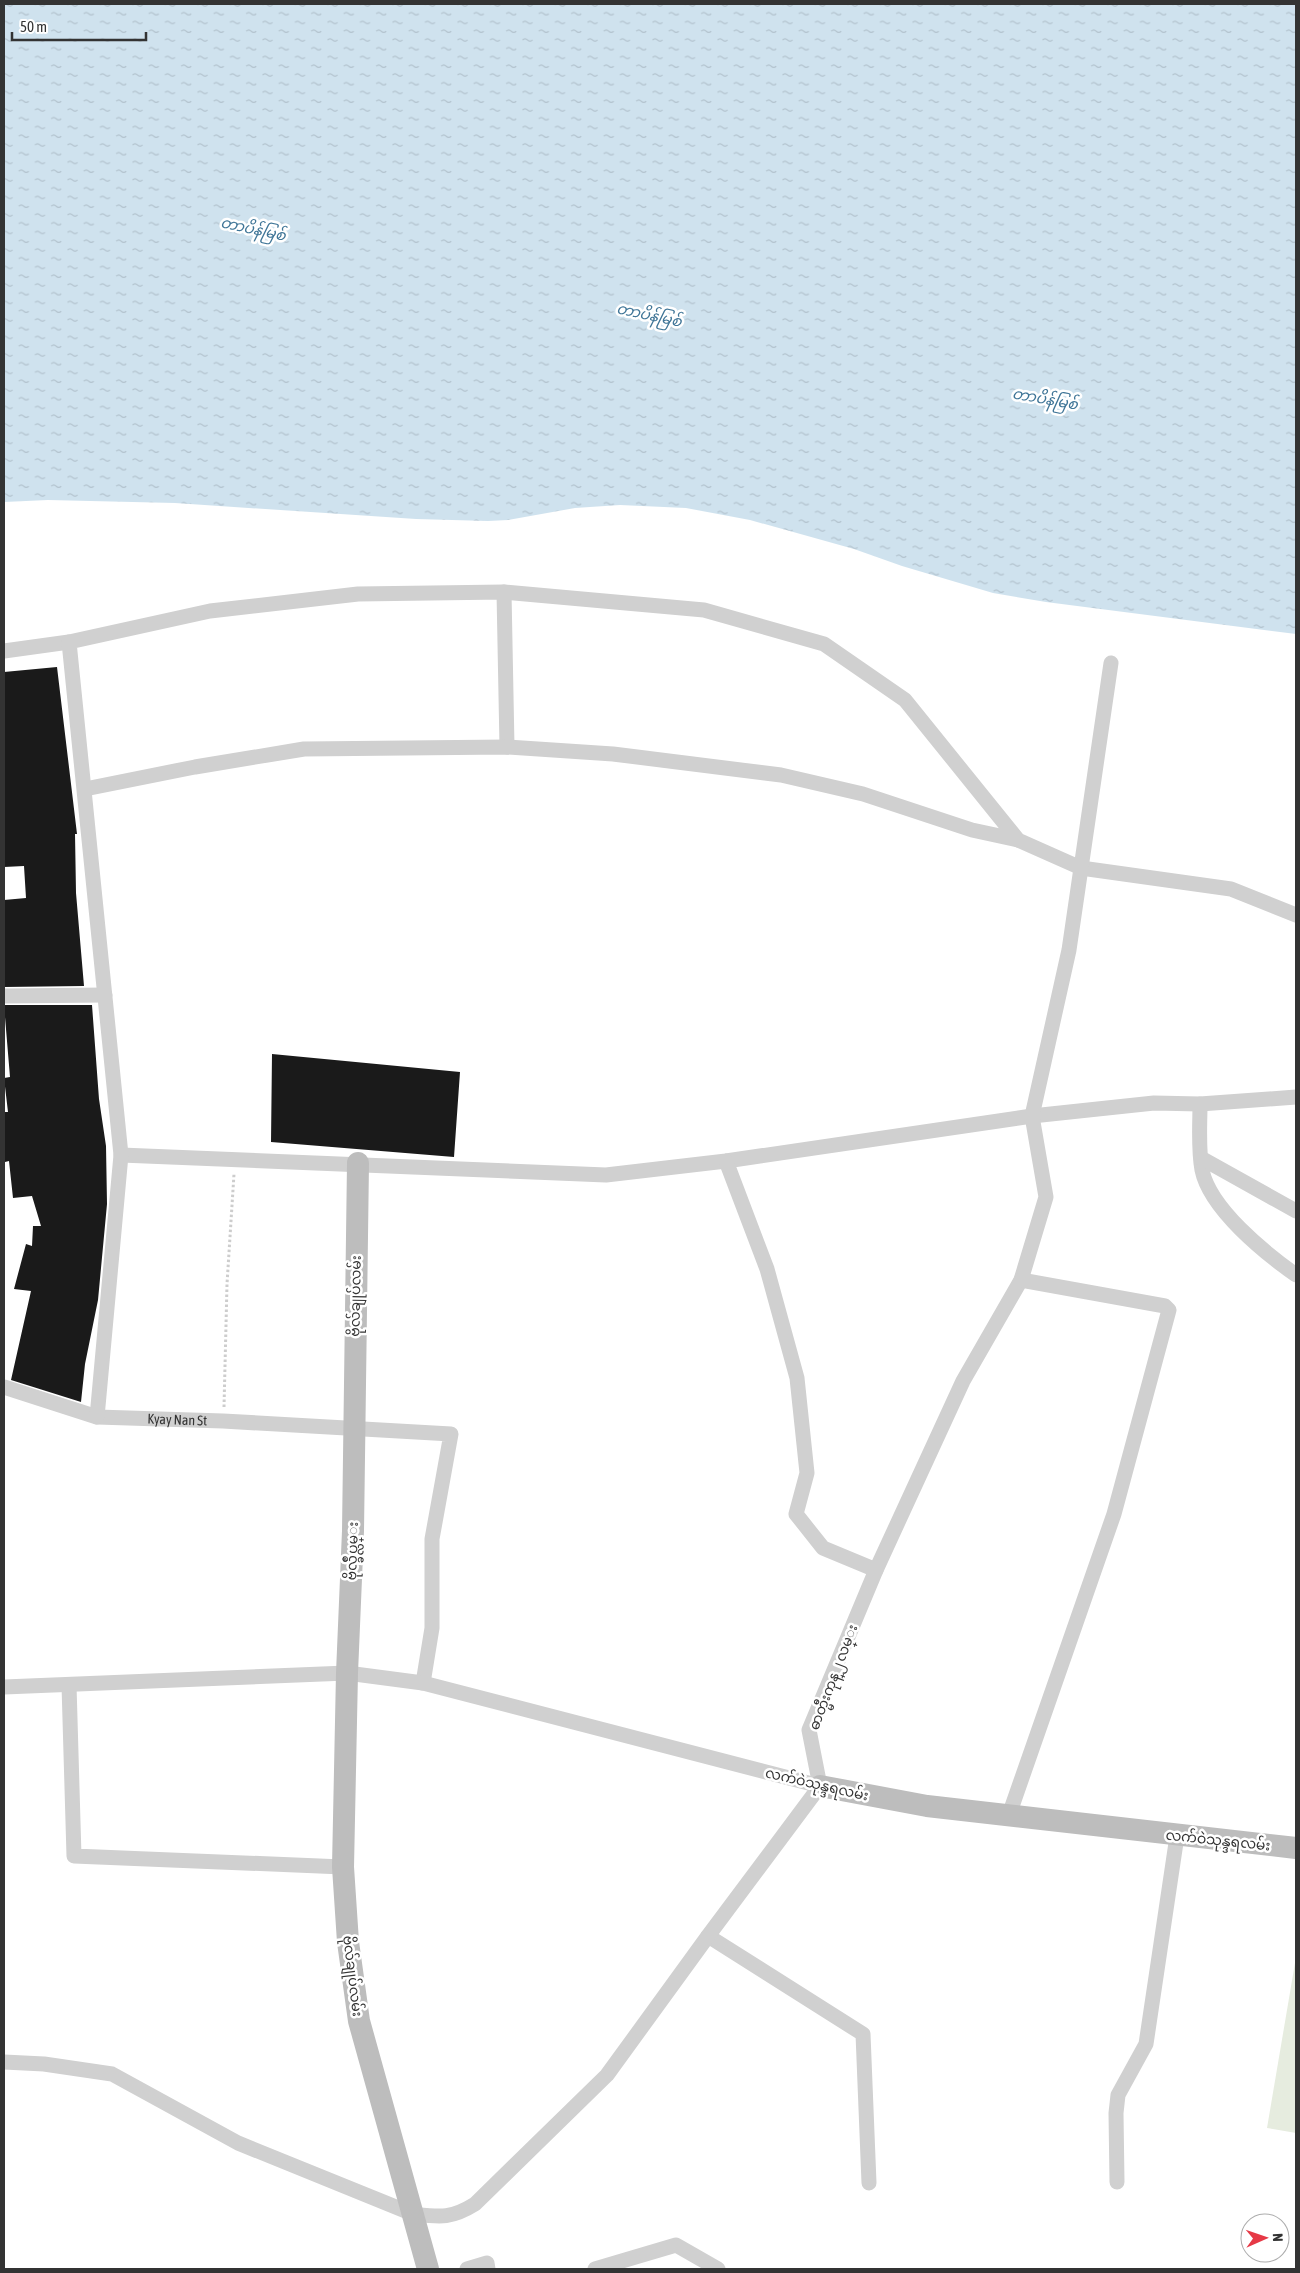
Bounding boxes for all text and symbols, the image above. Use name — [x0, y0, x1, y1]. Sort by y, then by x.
scale bar — [12, 10, 146, 42]
text: 50 m — [20, 18, 47, 35]
water label: တာပိန်မြစ် — [218, 211, 289, 248]
water label: တာပိန်မြစ် — [614, 297, 685, 334]
water label: တာပိန်မြစ် — [1010, 382, 1081, 417]
street label: ဗိုလ်ချုပ်လမ်း — [344, 1255, 368, 1337]
street label: Kyay Nan St — [147, 1411, 207, 1428]
street label: ဗိုလ္ခ်ဳပ္လမ္း — [341, 1521, 365, 1581]
street label: ဓာတ္မီးကုန္ ၂ လမ္း — [804, 1621, 865, 1734]
street label: လက်ဝဲသုန္ဒရလမ်း — [763, 1762, 871, 1808]
street label: လက်ဝဲသုန္ဒရလမ်း — [1164, 1825, 1271, 1858]
street label: ဗိုလ်ချုပ်လမ်း — [336, 1934, 368, 2018]
north arrow — [1240, 2213, 1290, 2263]
text: N — [1270, 2233, 1286, 2242]

